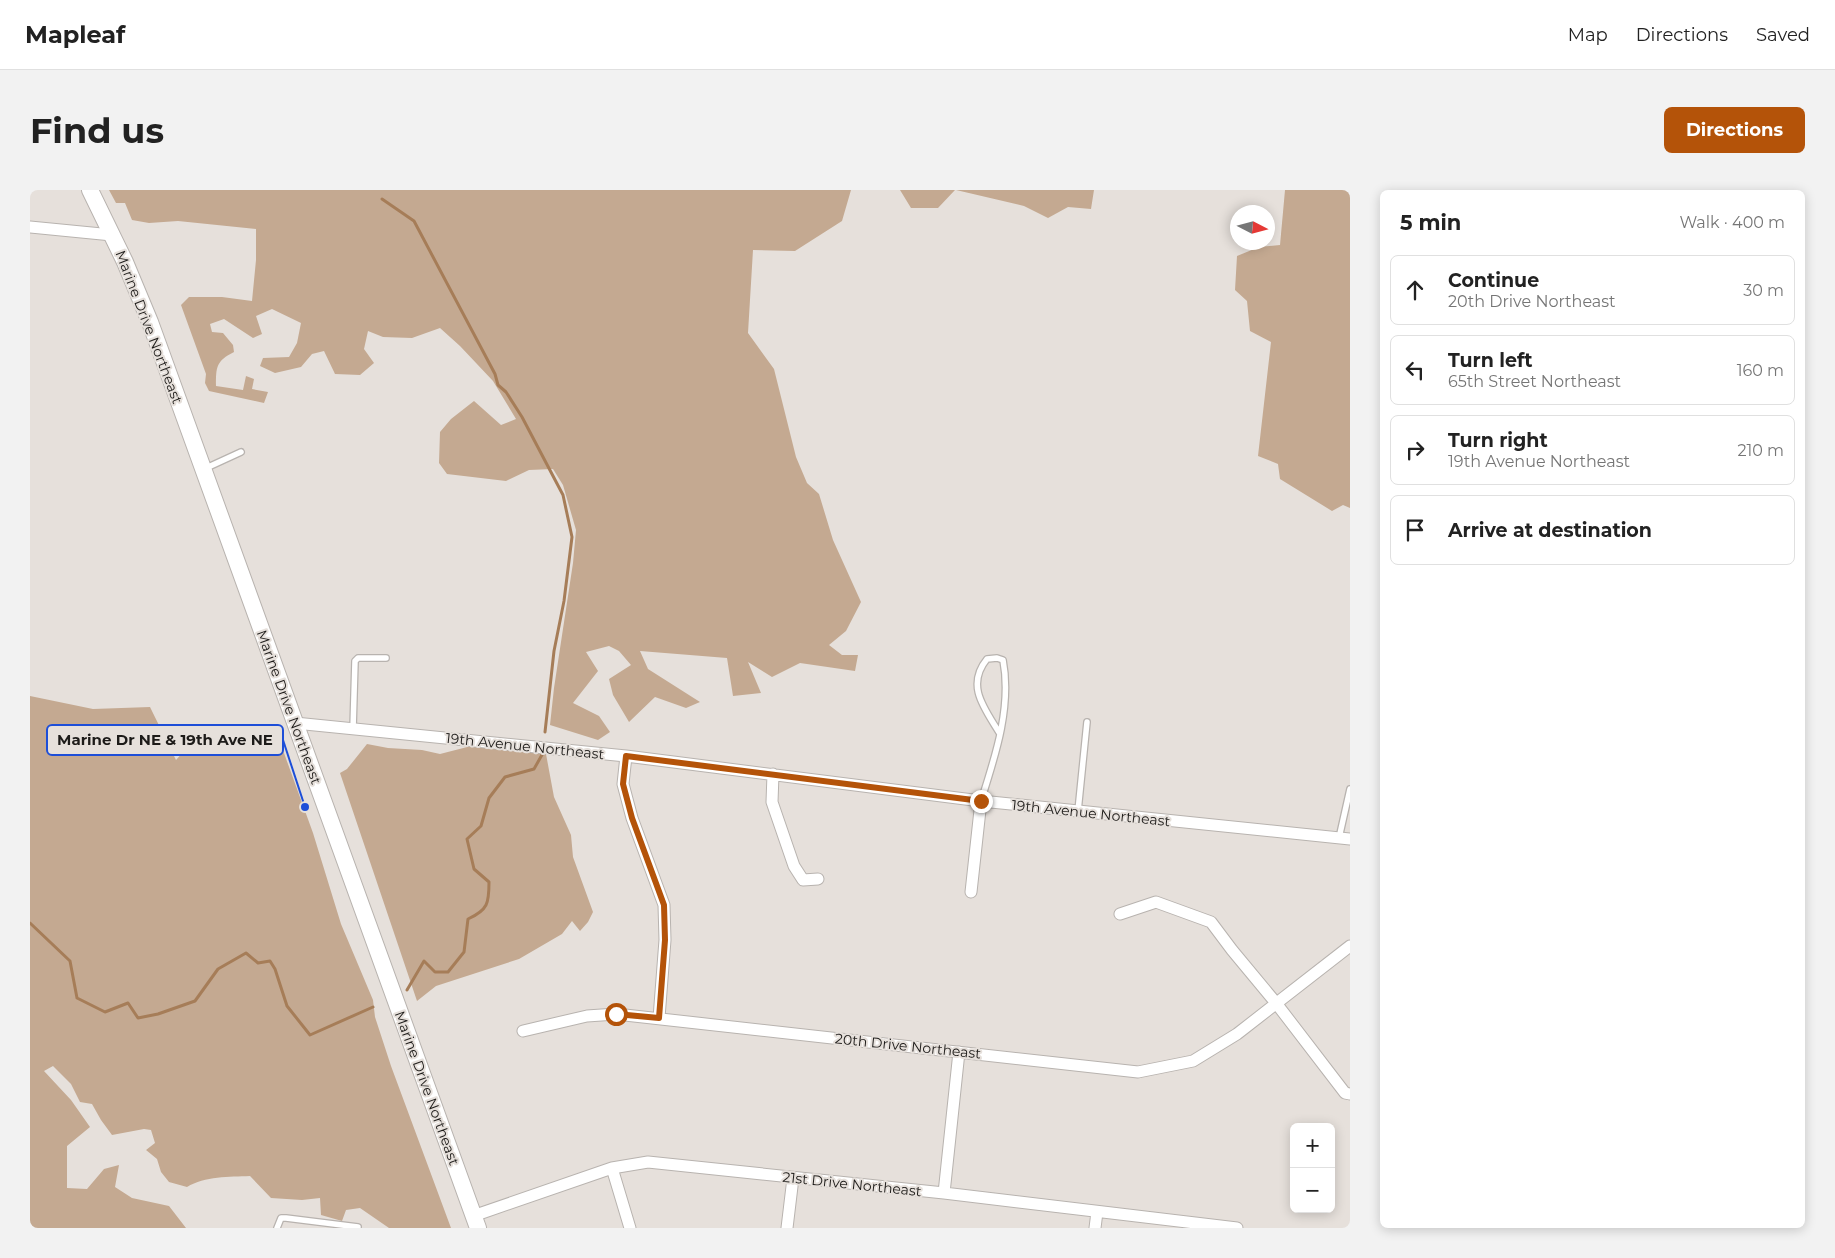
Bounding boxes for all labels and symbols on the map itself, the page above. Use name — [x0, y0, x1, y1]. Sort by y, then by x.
north arrow — [1230, 205, 1275, 250]
street label: Marine Drive Northeast — [111, 248, 187, 407]
street label: Marine Drive Northeast — [253, 627, 325, 787]
callout: Marine Dr NE & 19th Ave NE — [47, 725, 283, 755]
street label: 19th Avenue Northeast — [445, 729, 605, 763]
text: Marine Dr NE & 19th Ave NE — [57, 730, 273, 749]
route end — [970, 790, 993, 813]
street label: 19th Avenue Northeast — [1011, 796, 1171, 830]
route start — [605, 1003, 628, 1026]
street label: Marine Drive Northeast — [391, 1008, 463, 1168]
street label: 20th Drive Northeast — [834, 1029, 982, 1063]
street label: 21st Drive Northeast — [782, 1168, 923, 1200]

